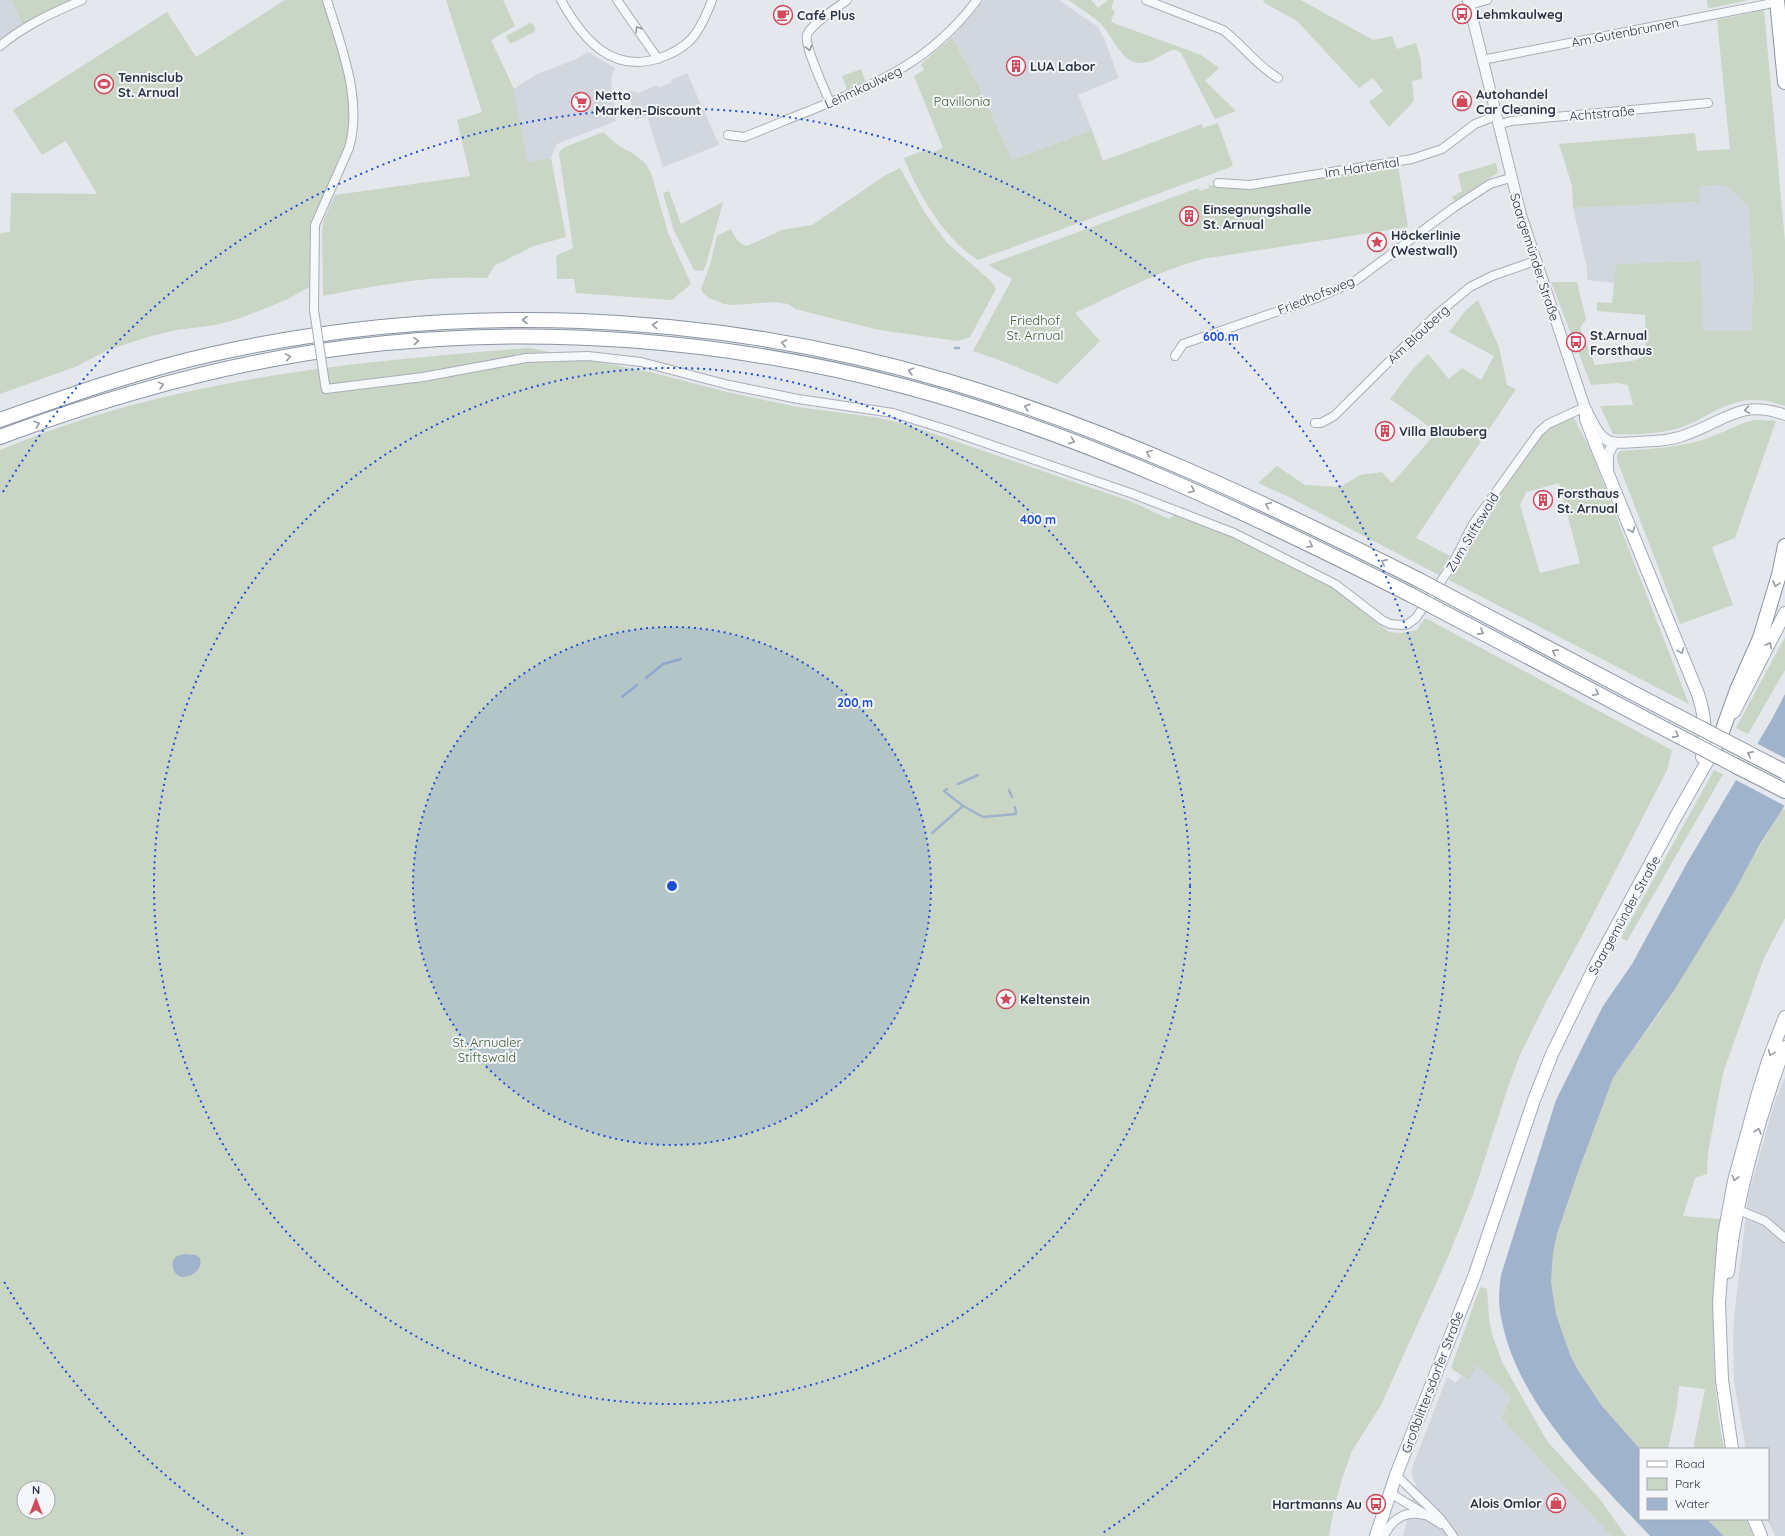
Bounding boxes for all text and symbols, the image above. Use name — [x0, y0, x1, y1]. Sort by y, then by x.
bus stop icon: Lehmkaulweg — [1451, 3, 1473, 25]
cafe icon: Café Plus — [772, 4, 794, 26]
place label: Lehmkaulweg — [1476, 6, 1563, 22]
place label: Café Plus — [797, 7, 855, 23]
street label: Am Gutenbrunnen — [1570, 14, 1680, 50]
one-way arrow — [635, 27, 642, 34]
one-way arrow — [805, 45, 813, 52]
building icon: LUA Labor — [1005, 55, 1027, 77]
place label: LUA Labor — [1030, 58, 1096, 74]
street label: Lehmkaulweg — [822, 62, 904, 112]
place label: Tennisclub St. Arnual — [118, 69, 183, 100]
sports icon: Tennisclub St. Arnual — [93, 73, 115, 95]
place label: Autohandel Car Cleaning — [1476, 86, 1556, 117]
place label: Netto Marken-Discount — [595, 87, 701, 118]
shop icon: Autohandel Car Cleaning — [1451, 90, 1473, 112]
supermarket icon: Netto Marken-Discount — [570, 91, 592, 113]
park label: Pavillonia — [934, 93, 990, 109]
street label: Achtstraße — [1569, 102, 1635, 124]
street label: Im Hartental — [1324, 153, 1400, 181]
street label: Saargemünder Straße — [1507, 191, 1563, 323]
place label: Einsegnungshalle St. Arnual — [1203, 201, 1312, 232]
building icon: Einsegnungshalle St. Arnual — [1178, 205, 1200, 227]
place label: Höckerlinie (Westwall) — [1391, 227, 1461, 258]
place icon: Höckerlinie (Westwall) — [1366, 231, 1388, 253]
street label: Friedhofsweg — [1275, 272, 1357, 318]
street label: Am Blauberg — [1384, 301, 1452, 367]
park label: Friedhof St. Arnual — [1007, 312, 1063, 343]
one-way arrow — [522, 316, 528, 324]
one-way arrow — [652, 321, 658, 330]
place label: St.Arnual Forsthaus — [1590, 327, 1652, 358]
text: 600 m — [1203, 329, 1239, 344]
bus stop icon: St.Arnual Forsthaus — [1565, 331, 1587, 353]
one-way arrow — [413, 336, 419, 345]
one-way arrow — [781, 340, 787, 348]
one-way arrow — [284, 353, 291, 362]
one-way arrow — [908, 367, 915, 376]
one-way arrow — [157, 381, 164, 390]
one-way arrow — [1023, 404, 1030, 412]
one-way arrow — [1744, 405, 1750, 414]
one-way arrow — [33, 420, 40, 429]
building icon: Villa Blauberg — [1374, 420, 1396, 442]
place label: Villa Blauberg — [1399, 423, 1487, 439]
one-way arrow — [1068, 436, 1075, 445]
one-way arrow — [1145, 449, 1152, 457]
one-way arrow — [1188, 485, 1196, 493]
place label: Forsthaus St. Arnual — [1557, 485, 1619, 516]
building icon: Forsthaus St. Arnual — [1532, 489, 1554, 511]
street label: Zum Stiftswald — [1442, 490, 1502, 574]
one-way arrow — [1264, 502, 1272, 510]
text: 400 m — [1020, 512, 1056, 527]
one-way arrow — [1627, 526, 1635, 534]
one-way arrow — [1306, 540, 1314, 547]
one-way arrow — [1381, 560, 1388, 567]
one-way arrow — [1772, 580, 1781, 587]
one-way arrow — [1477, 627, 1485, 635]
one-way arrow — [1764, 641, 1772, 649]
one-way arrow — [1676, 647, 1684, 654]
one-way arrow — [1552, 649, 1560, 656]
one-way arrow — [1592, 688, 1599, 695]
text: 200 m — [837, 695, 873, 710]
one-way arrow — [1672, 730, 1679, 738]
one-way arrow — [1747, 752, 1755, 759]
street label: Saargemünder Straße — [1585, 853, 1663, 977]
centre of rings — [665, 879, 679, 893]
place icon: Keltenstein — [995, 988, 1017, 1010]
place label: Keltenstein — [1020, 991, 1090, 1007]
park label: St. Arnualer Stiftswald — [452, 1034, 522, 1065]
one-way arrow — [1767, 1050, 1775, 1057]
one-way arrow — [1753, 1128, 1762, 1135]
one-way arrow — [1731, 1174, 1740, 1181]
street label: Großblittersdorfer Straße — [1398, 1309, 1466, 1455]
legend — [1639, 1448, 1769, 1520]
text: Road — [1675, 1456, 1705, 1471]
text: Park — [1675, 1476, 1700, 1491]
north arrow — [16, 1480, 56, 1520]
text: N — [32, 1483, 40, 1497]
shop icon: Alois Omlor — [1545, 1492, 1567, 1514]
bus stop icon: Hartmanns Au — [1365, 1493, 1387, 1515]
place label: Alois Omlor — [1470, 1495, 1542, 1511]
place label: Hartmanns Au — [1272, 1496, 1362, 1512]
text: Water — [1675, 1496, 1710, 1511]

